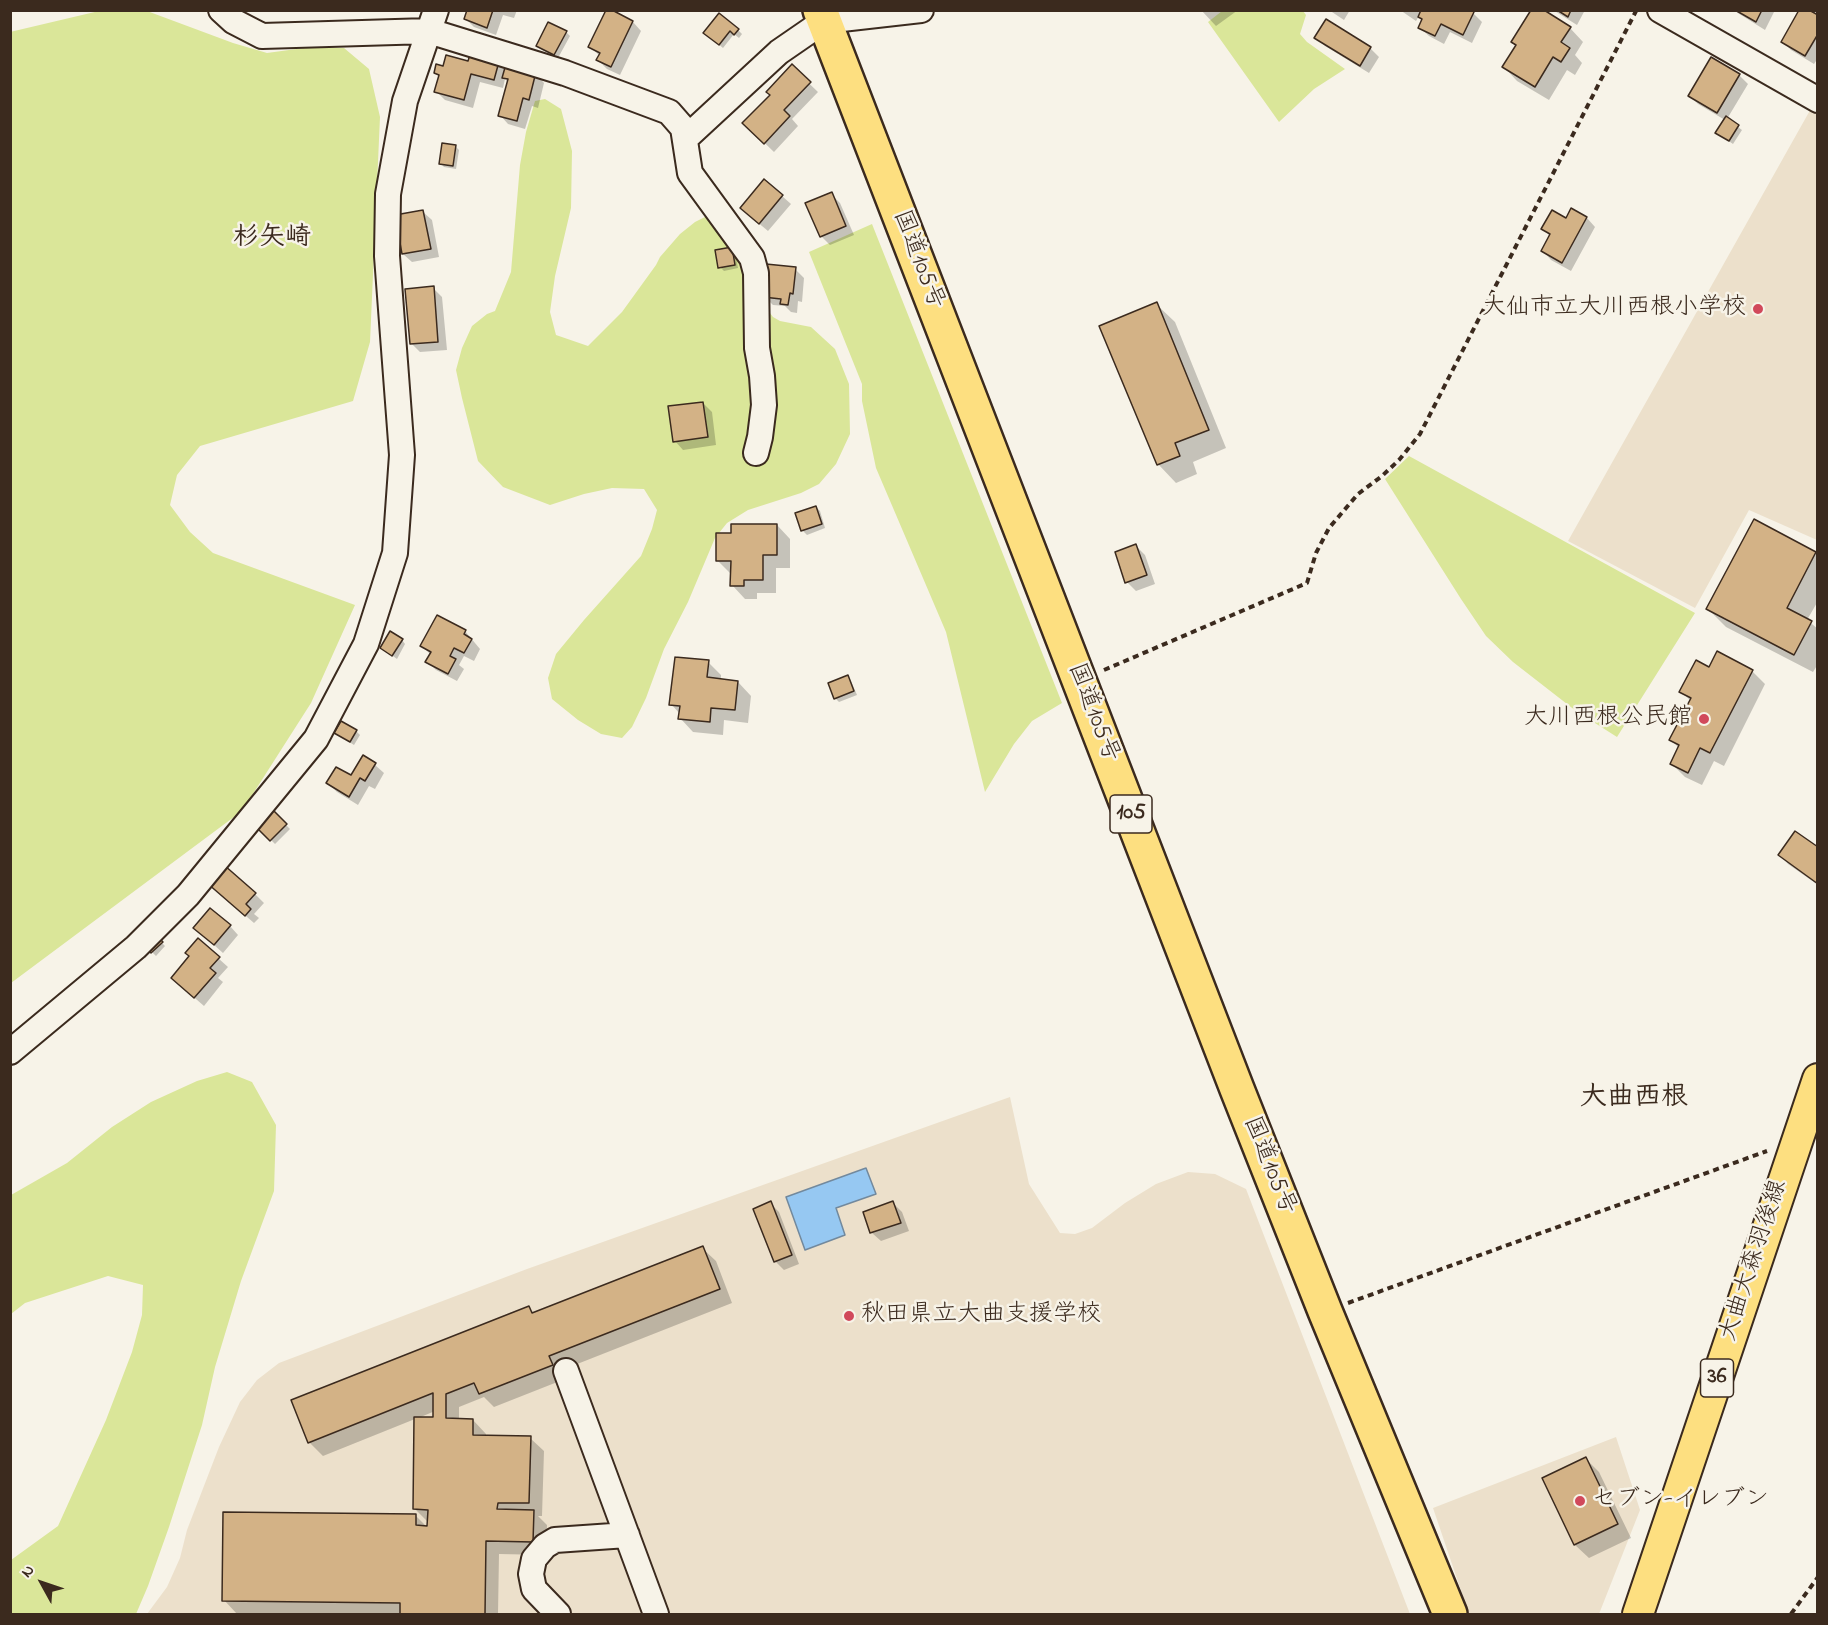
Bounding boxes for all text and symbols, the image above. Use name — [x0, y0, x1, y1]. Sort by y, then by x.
street label: 国道105号 — [885, 206, 949, 314]
district label: 杉矢崎 — [233, 224, 311, 256]
place label: 大仙市立大川西根小学校 — [1482, 295, 1746, 323]
marker: 大仙市立大川西根小学校 — [1751, 302, 1765, 316]
street label: 国道105号 — [1060, 659, 1124, 767]
place label: 大川西根公民館 — [1524, 705, 1692, 733]
marker: 大川西根公民館 — [1697, 712, 1711, 726]
road number: 105 — [1110, 795, 1152, 833]
district label: 大曲西根 — [1580, 1084, 1688, 1116]
street label: 国道105号 — [1235, 1113, 1301, 1219]
street label: 大曲大森羽後線 — [1715, 1177, 1795, 1345]
place label: 秋田県立大曲支援学校 — [861, 1302, 1101, 1330]
marker: 秋田県立大曲支援学校 — [842, 1309, 856, 1323]
road number: 36 — [1700, 1359, 1734, 1397]
place label: セブン-イレブン — [1592, 1487, 1769, 1515]
marker: セブン-イレブン — [1573, 1494, 1587, 1508]
north arrow — [12, 1553, 72, 1613]
text: N — [16, 1560, 41, 1583]

